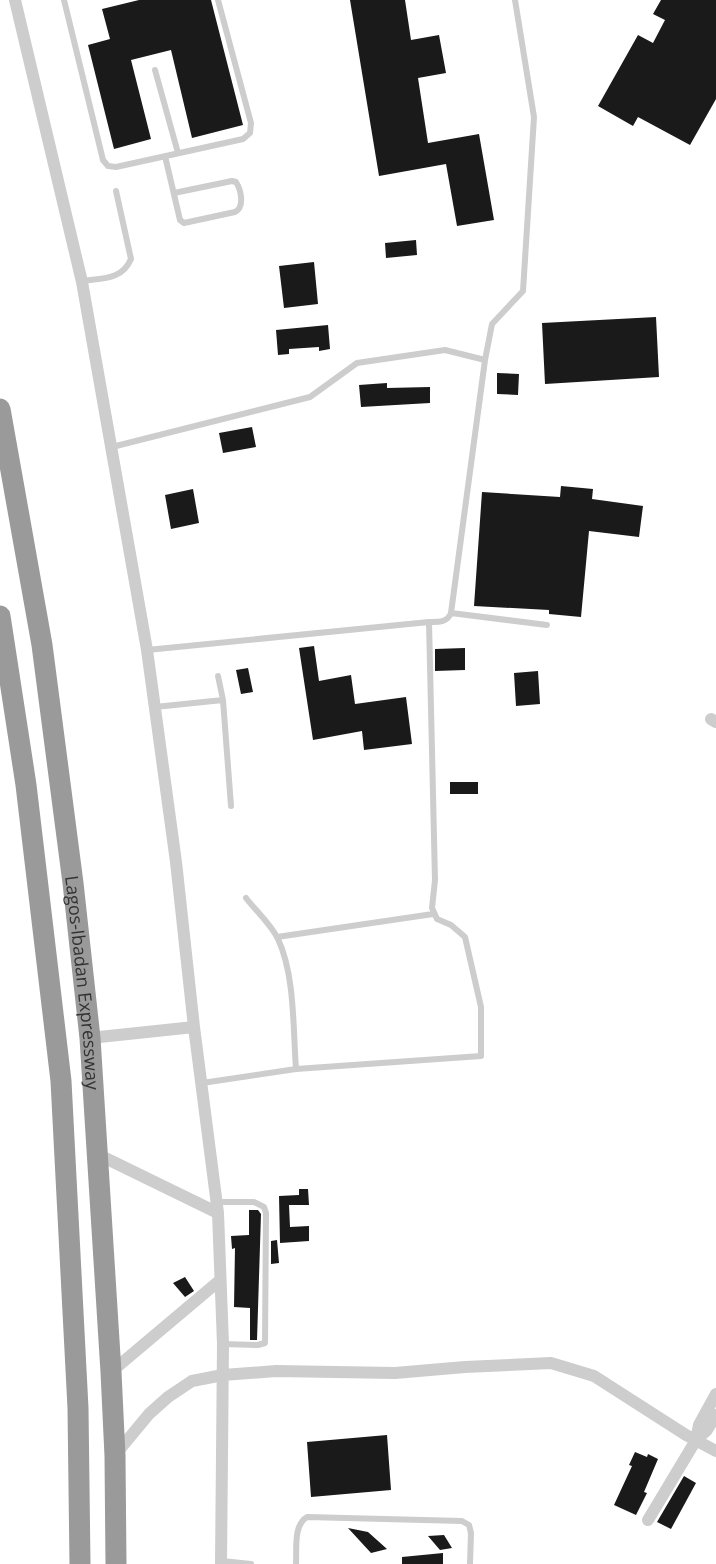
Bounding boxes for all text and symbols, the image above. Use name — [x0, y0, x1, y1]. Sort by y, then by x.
street label: Lagos-Ibadan Expressway — [60, 874, 105, 1092]

